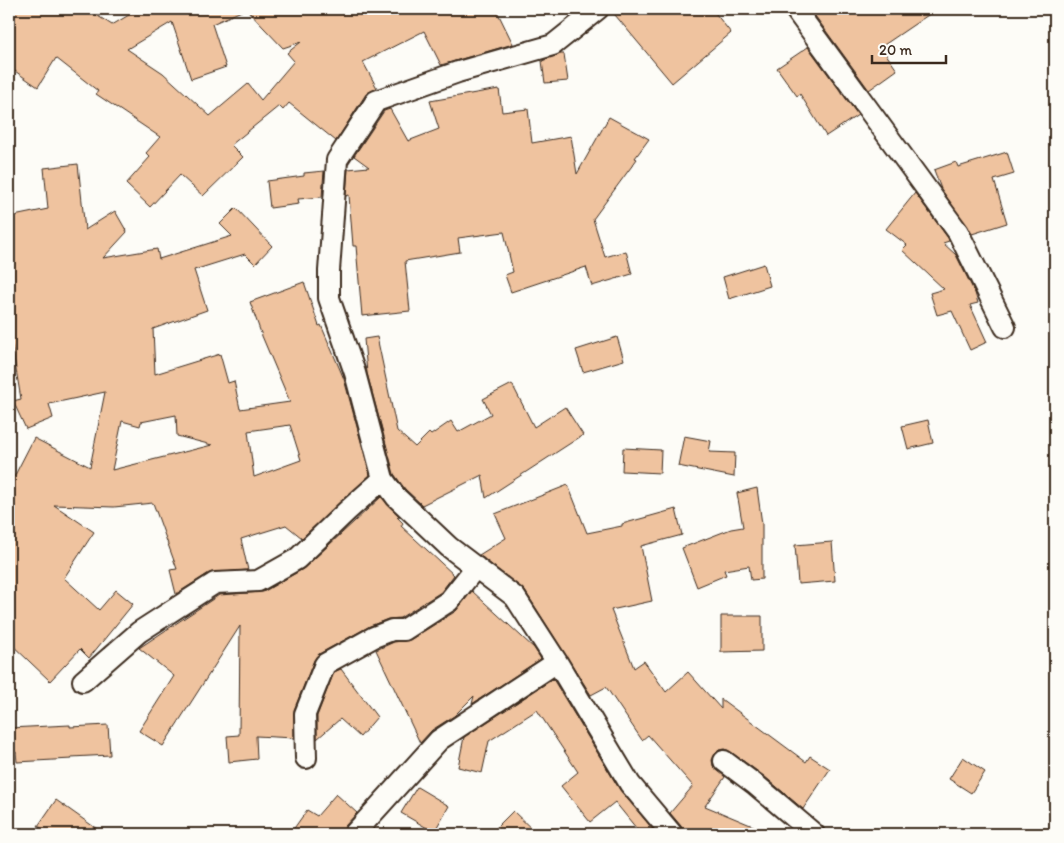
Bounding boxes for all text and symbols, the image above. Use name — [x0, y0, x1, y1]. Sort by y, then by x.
scale bar — [872, 32, 945, 64]
text: 20 m — [879, 41, 913, 59]

